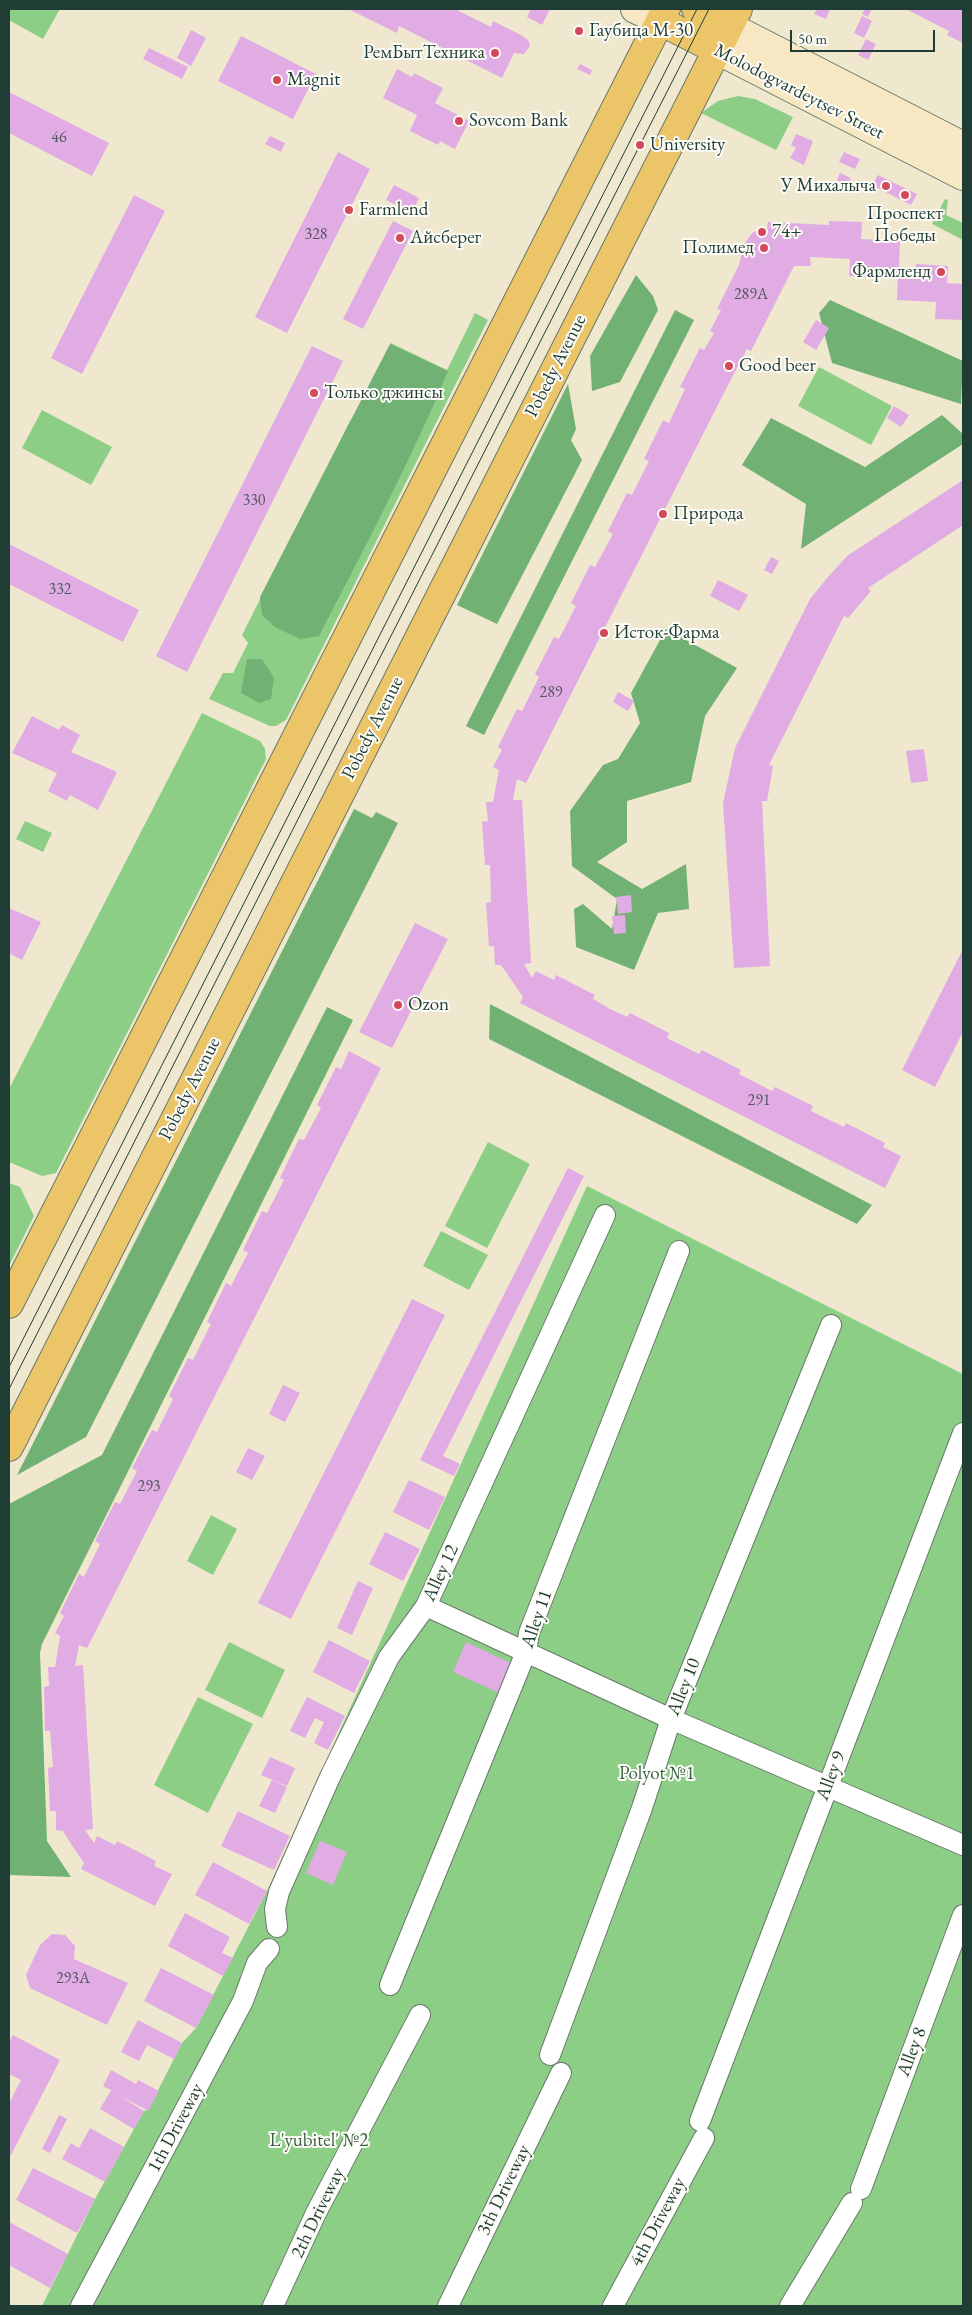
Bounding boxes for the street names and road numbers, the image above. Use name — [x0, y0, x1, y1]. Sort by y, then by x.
street label: Molodogvardeytsev Street — [710, 39, 888, 145]
street label: Pobedy Avenue — [520, 311, 592, 421]
street label: Pobedy Avenue — [337, 673, 409, 783]
street label: Pobedy Avenue — [154, 1034, 226, 1144]
street label: Alley 12 — [418, 1541, 464, 1605]
street label: Alley 11 — [516, 1587, 558, 1651]
street label: Alley 10 — [662, 1655, 706, 1719]
street label: Alley 9 — [811, 1748, 851, 1804]
street label: Alley 8 — [892, 2024, 932, 2080]
street label: 1th Driveway — [143, 2080, 209, 2176]
street label: 3th Driveway — [472, 2141, 536, 2239]
street label: 2th Driveway — [286, 2164, 350, 2262]
street label: 4th Driveway — [625, 2174, 691, 2270]

